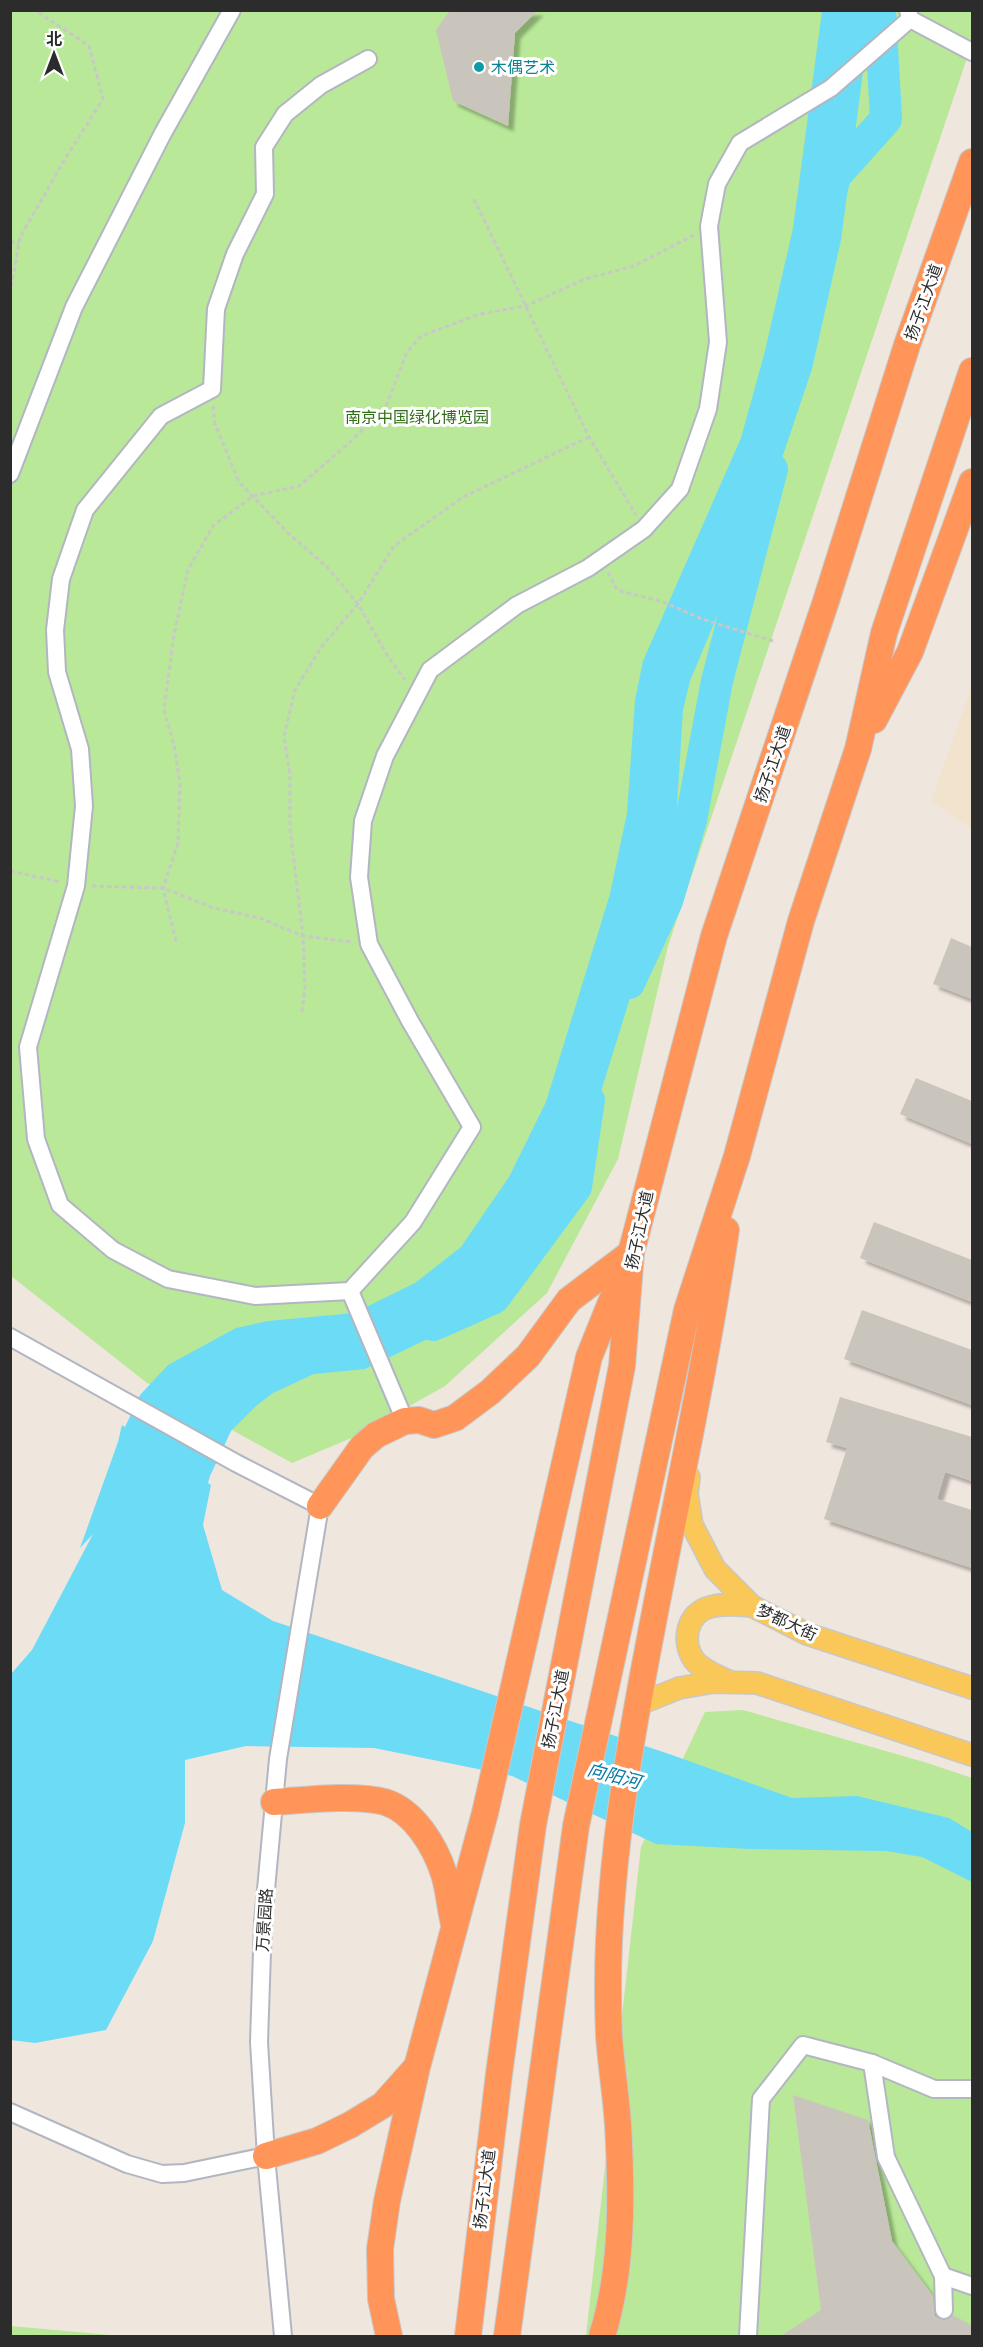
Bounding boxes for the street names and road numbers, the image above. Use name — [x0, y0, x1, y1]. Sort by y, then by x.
street label: 扬子江大道 — [900, 261, 945, 343]
street label: 扬子江大道 — [750, 723, 794, 805]
street label: 扬子江大道 — [621, 1189, 656, 1271]
street label: 梦都大街 — [754, 1599, 820, 1644]
street label: 扬子江大道 — [538, 1668, 571, 1750]
street label: 万景园路 — [252, 1887, 275, 1953]
street label: 扬子江大道 — [469, 2148, 498, 2230]

